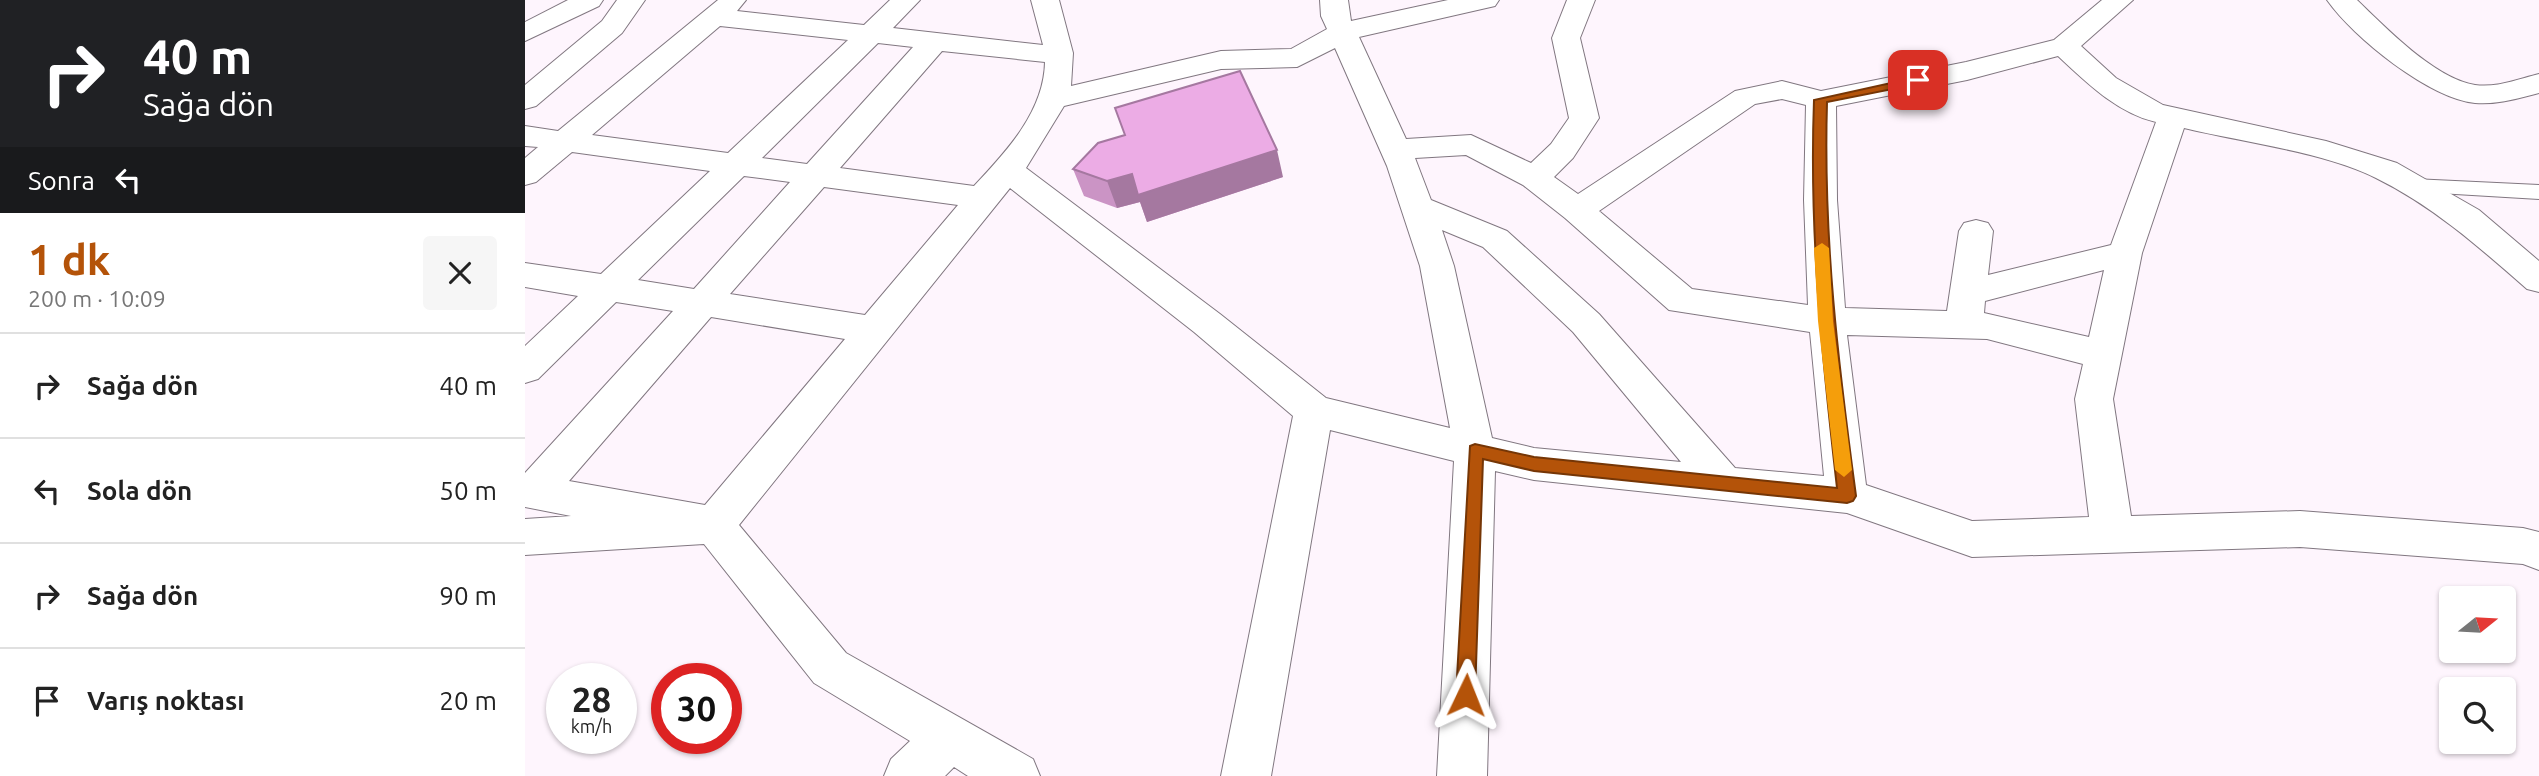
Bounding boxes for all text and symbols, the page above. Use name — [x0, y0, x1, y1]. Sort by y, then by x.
icon: right — [28, 28, 119, 119]
text: 40 m — [143, 28, 252, 83]
pin — [1888, 50, 1948, 110]
icon: arrive — [1899, 61, 1937, 99]
text: Sağa dön — [143, 86, 274, 122]
icon: left — [109, 161, 147, 199]
text: Sonra — [28, 166, 95, 195]
text: 1 dk — [28, 236, 110, 283]
button: close — [423, 236, 497, 310]
text: 200 m · 10:09 — [28, 286, 166, 311]
icon: right — [28, 367, 66, 405]
text: Sağa dön — [87, 371, 198, 400]
text: 40 m — [439, 371, 497, 400]
icon: left — [28, 472, 66, 510]
text: Sola dön — [87, 476, 192, 505]
text: 50 m — [439, 476, 497, 505]
icon: right — [28, 577, 66, 615]
text: Sağa dön — [87, 581, 198, 610]
text: 90 m — [439, 581, 497, 610]
north arrow — [2439, 586, 2517, 663]
map controls — [2439, 586, 2516, 754]
position arrow — [1429, 658, 1503, 732]
speed limit sign: 30 — [651, 663, 742, 754]
button: search — [2439, 677, 2516, 754]
text: 28 — [572, 679, 611, 719]
icon: arrive — [28, 682, 66, 720]
text: Varış noktası — [87, 686, 244, 715]
text: 20 m — [439, 686, 497, 715]
text: km/h — [571, 716, 612, 736]

